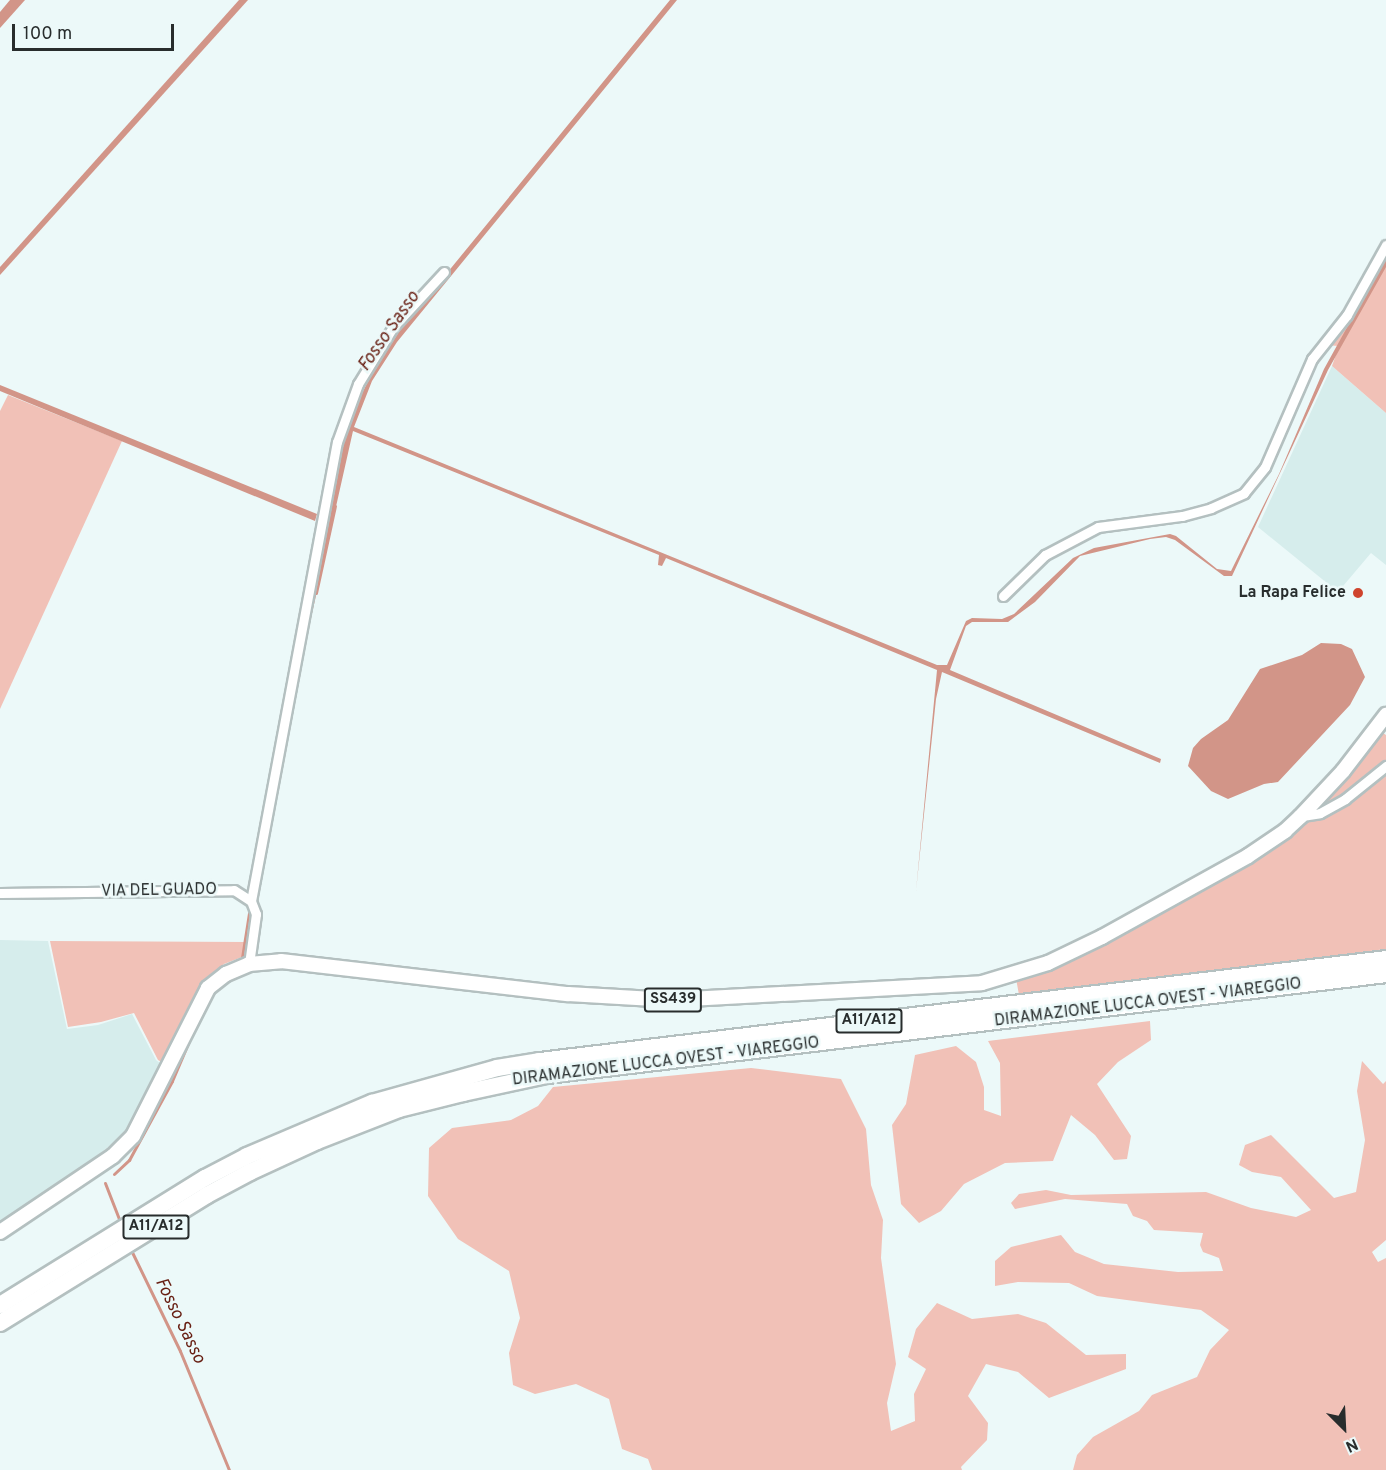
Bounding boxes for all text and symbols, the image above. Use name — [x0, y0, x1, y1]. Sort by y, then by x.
scale bar — [15, 12, 177, 50]
text: 100 m — [23, 23, 72, 46]
water label: Fosso Sasso — [355, 288, 425, 376]
place label: La Rapa Felice — [1239, 583, 1346, 603]
marker: La Rapa Felice — [1351, 586, 1365, 600]
street label: VIA DEL GUADO — [100, 880, 218, 902]
street label: DIRAMAZIONE LUCCA OVEST - VIAREGGIO — [992, 975, 1304, 1031]
road number: SS439 — [643, 988, 703, 1012]
road number: A11/A12 — [834, 1009, 904, 1033]
street label: DIRAMAZIONE LUCCA OVEST - VIAREGGIO — [510, 1034, 822, 1090]
road number: A11/A12 — [122, 1215, 190, 1239]
water label: Fosso Sasso — [149, 1275, 209, 1367]
north arrow — [1314, 1398, 1374, 1458]
text: N — [1342, 1433, 1361, 1456]

